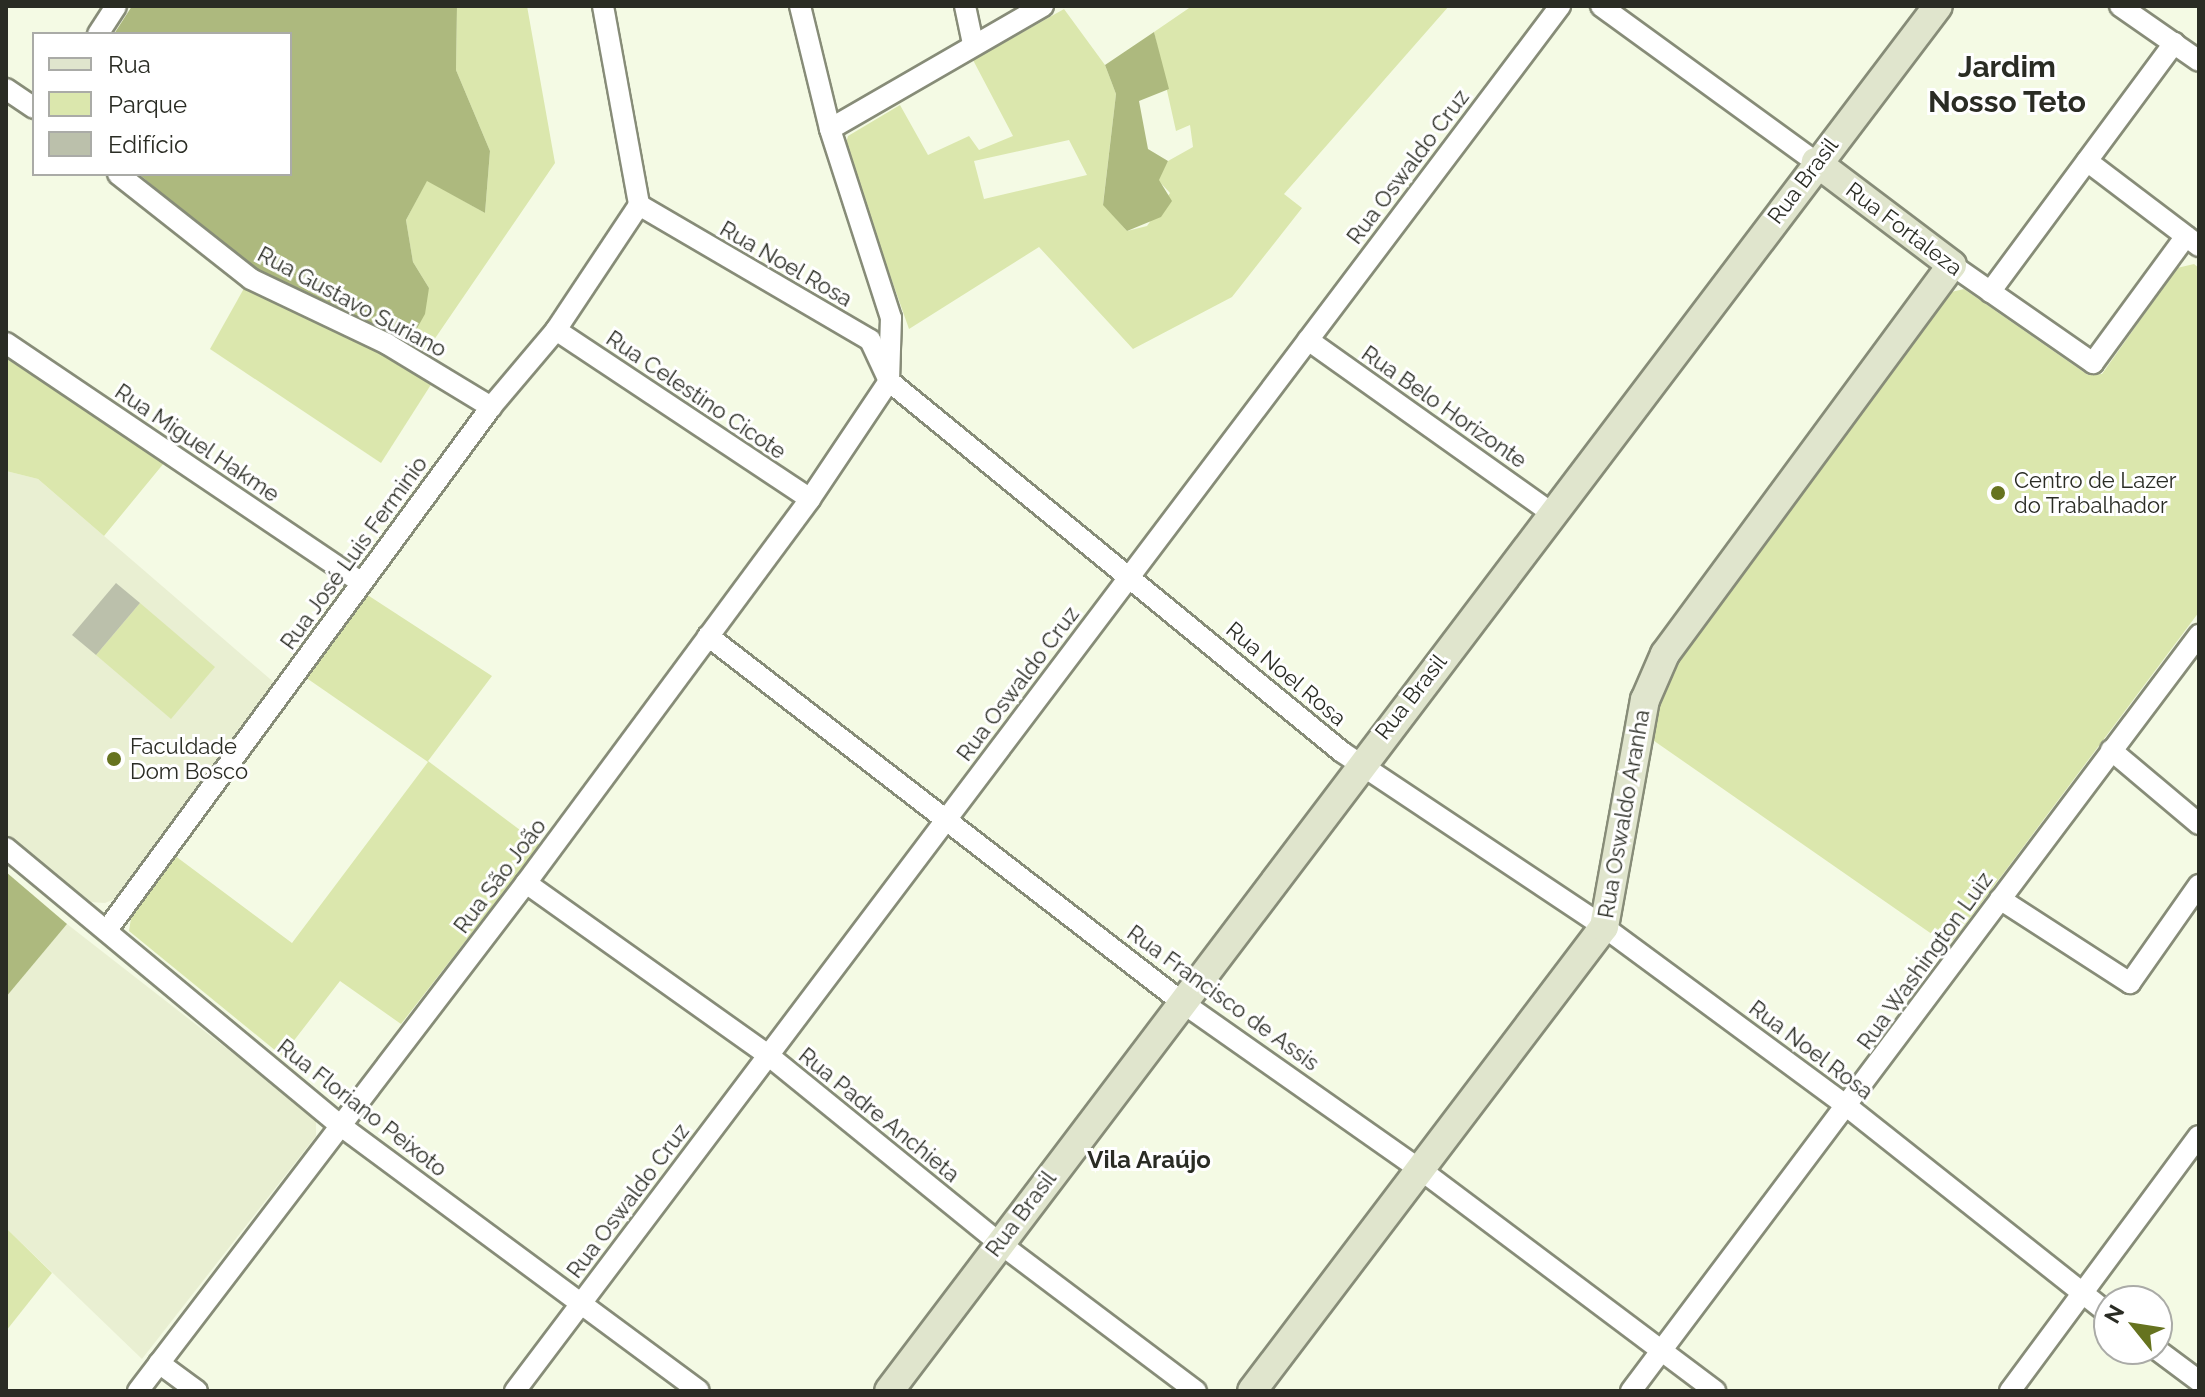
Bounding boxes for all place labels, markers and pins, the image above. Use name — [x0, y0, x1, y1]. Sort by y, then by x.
place label: Centro de Lazer do Trabalhador — [2014, 467, 2176, 518]
marker: Centro de Lazer do Trabalhador — [1989, 484, 2007, 502]
place label: Faculdade Dom Bosco — [130, 733, 248, 784]
marker: Faculdade Dom Bosco — [105, 750, 123, 768]

